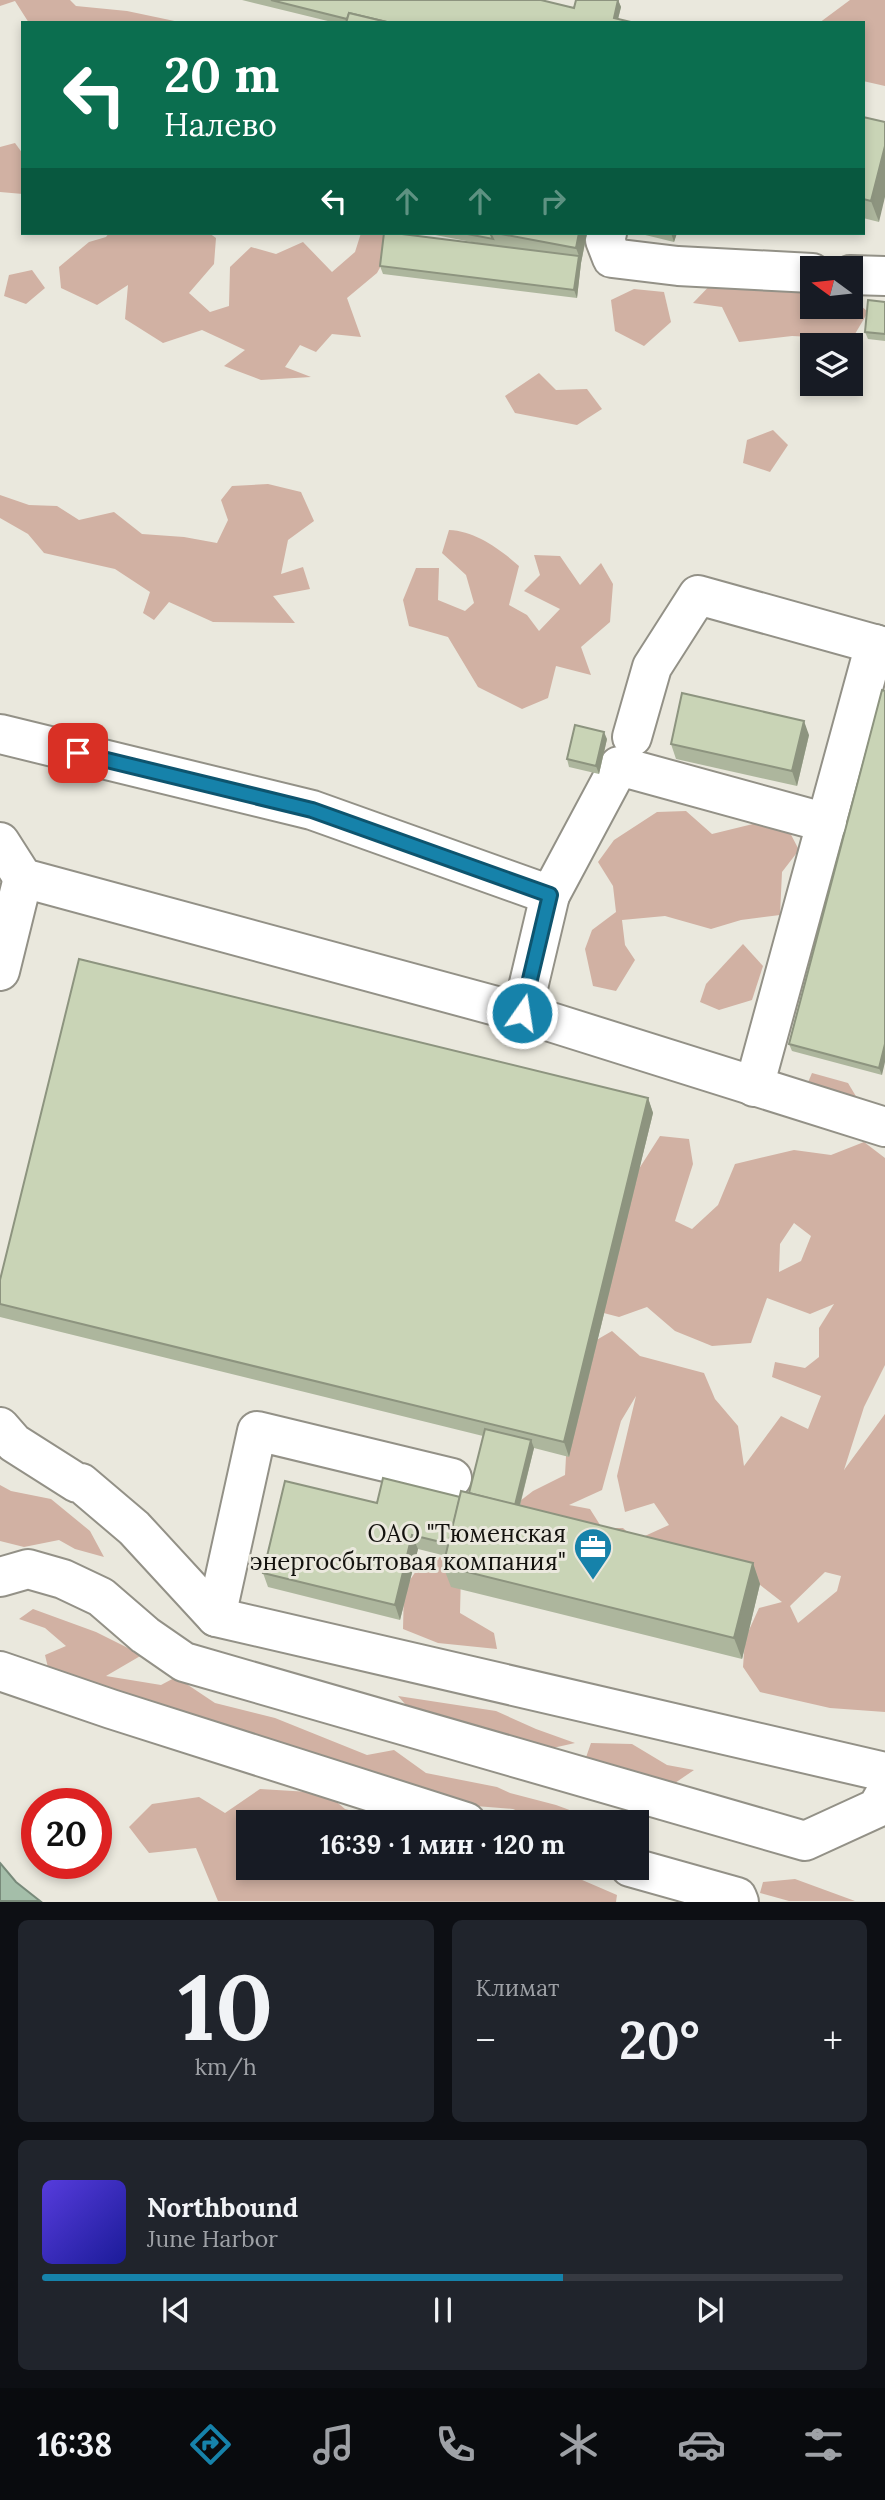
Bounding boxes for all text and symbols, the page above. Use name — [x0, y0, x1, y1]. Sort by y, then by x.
text: 20 m — [164, 43, 279, 105]
icon: left — [49, 49, 140, 140]
text: Налево — [164, 104, 277, 145]
icon: left — [315, 182, 353, 220]
icon: ahead — [388, 182, 426, 220]
icon: ahead — [461, 182, 499, 220]
icon: right — [534, 182, 572, 220]
north arrow — [800, 256, 863, 318]
map controls — [800, 256, 863, 396]
button: layers — [800, 333, 863, 396]
pin — [48, 723, 108, 783]
icon: arrive — [59, 734, 97, 772]
position arrow — [485, 976, 559, 1050]
place label: ОАО "Тюменская энергосбытовая компания" — [250, 1518, 566, 1577]
office icon: ОАО "Тюменская энергосбытовая компания" — [572, 1526, 614, 1581]
speed limit sign: 20 — [21, 1788, 112, 1879]
text: 16:39 · 1 мин · 120 m — [320, 1828, 565, 1861]
text: 10 — [178, 1948, 273, 2065]
text: Климат — [476, 1973, 559, 2002]
text: 20° — [619, 2007, 700, 2073]
text: − — [476, 2016, 496, 2064]
text: + — [823, 2016, 843, 2064]
text: km/h — [195, 2052, 257, 2081]
text: Northbound — [147, 2191, 298, 2224]
text: June Harbor — [147, 2224, 278, 2253]
icon: previous — [157, 2291, 195, 2329]
icon: pause — [424, 2291, 462, 2329]
icon: next — [691, 2291, 729, 2329]
icon: directions — [186, 2420, 235, 2469]
icon: music — [309, 2420, 358, 2469]
icon: phone — [431, 2420, 480, 2469]
icon: climate — [554, 2420, 603, 2469]
icon: car — [677, 2420, 726, 2469]
icon: filters — [799, 2420, 848, 2469]
text: 16:38 — [37, 2424, 112, 2465]

